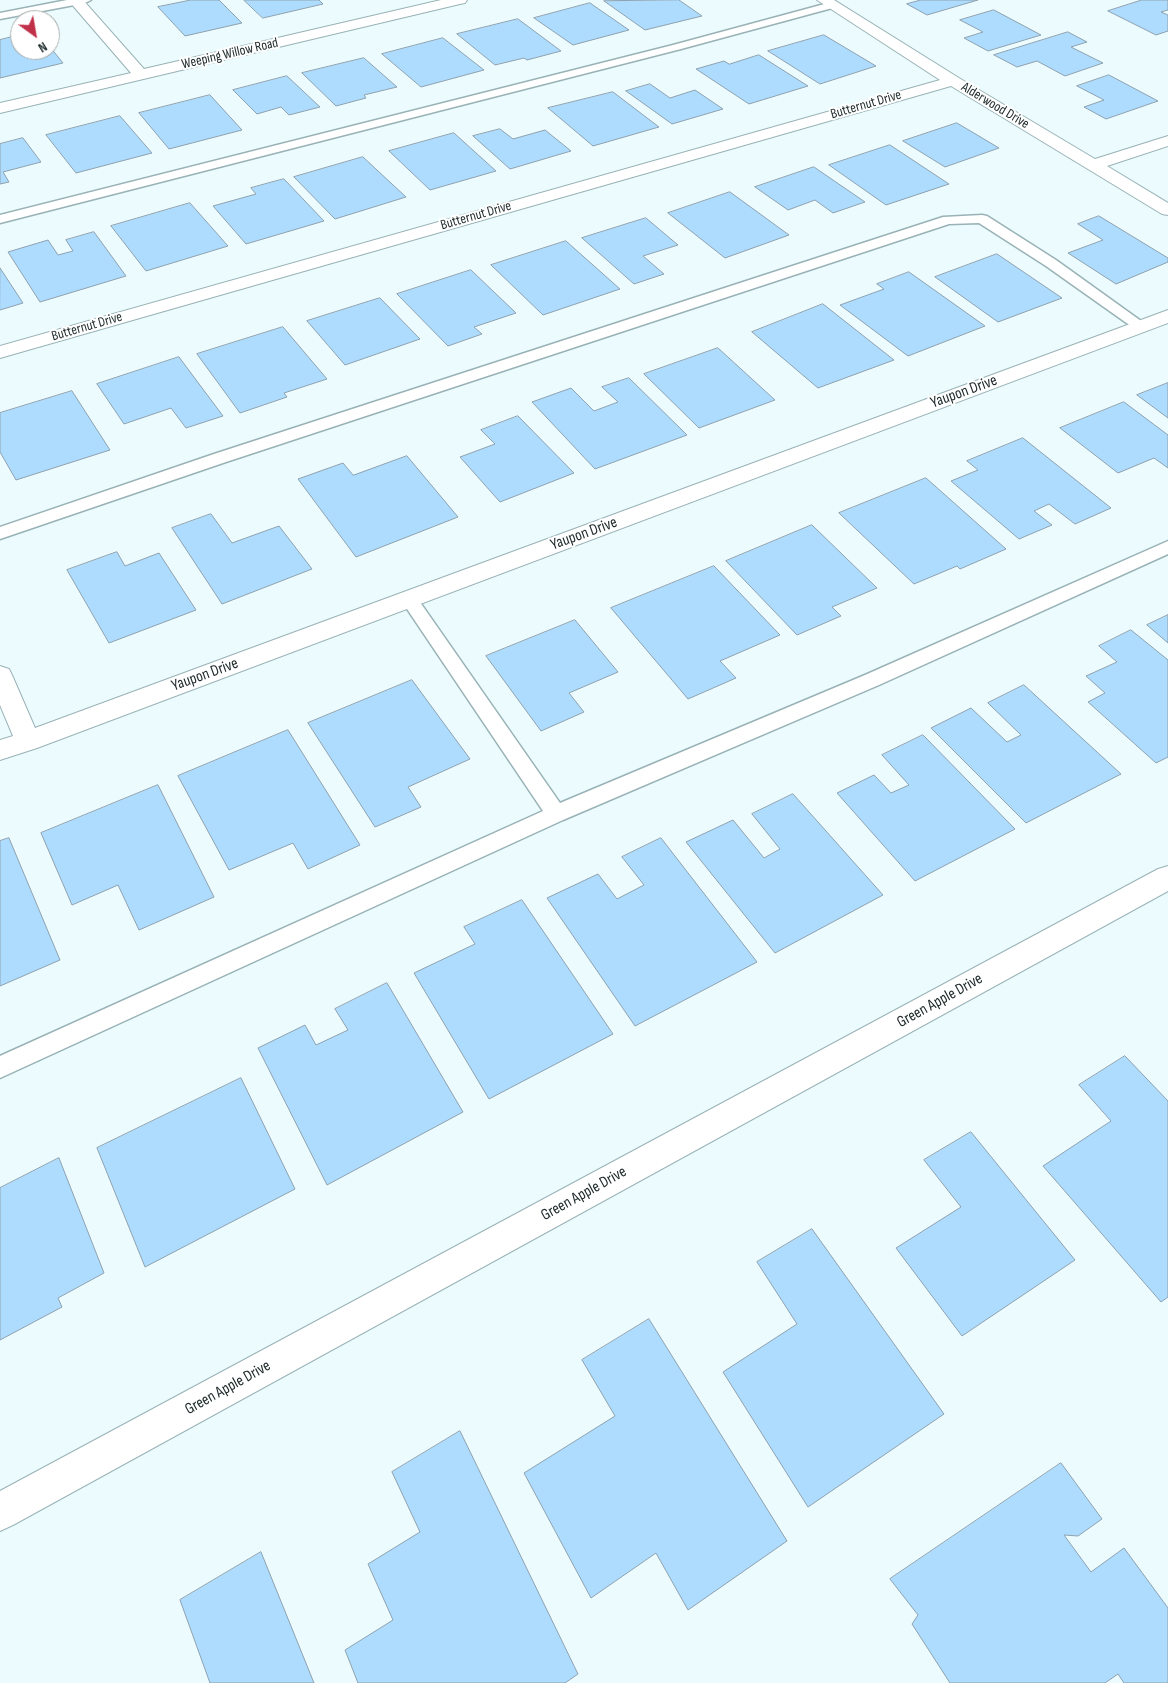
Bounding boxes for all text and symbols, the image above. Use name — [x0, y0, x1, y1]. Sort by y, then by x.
north arrow — [10, 10, 60, 60]
street label: Weeping Willow Road — [180, 35, 280, 73]
text: N — [35, 38, 50, 56]
street label: Alderwood Drive — [958, 79, 1032, 133]
street label: Butternut Drive — [829, 87, 903, 123]
street label: Butternut Drive — [439, 198, 513, 234]
street label: Butternut Drive — [50, 309, 124, 345]
street label: Yaupon Drive — [928, 371, 1000, 413]
street label: Yaupon Drive — [548, 513, 620, 555]
street label: Yaupon Drive — [169, 654, 241, 696]
street label: Green Apple Drive — [894, 970, 986, 1032]
street label: Green Apple Drive — [538, 1163, 630, 1225]
street label: Green Apple Drive — [182, 1357, 274, 1419]

